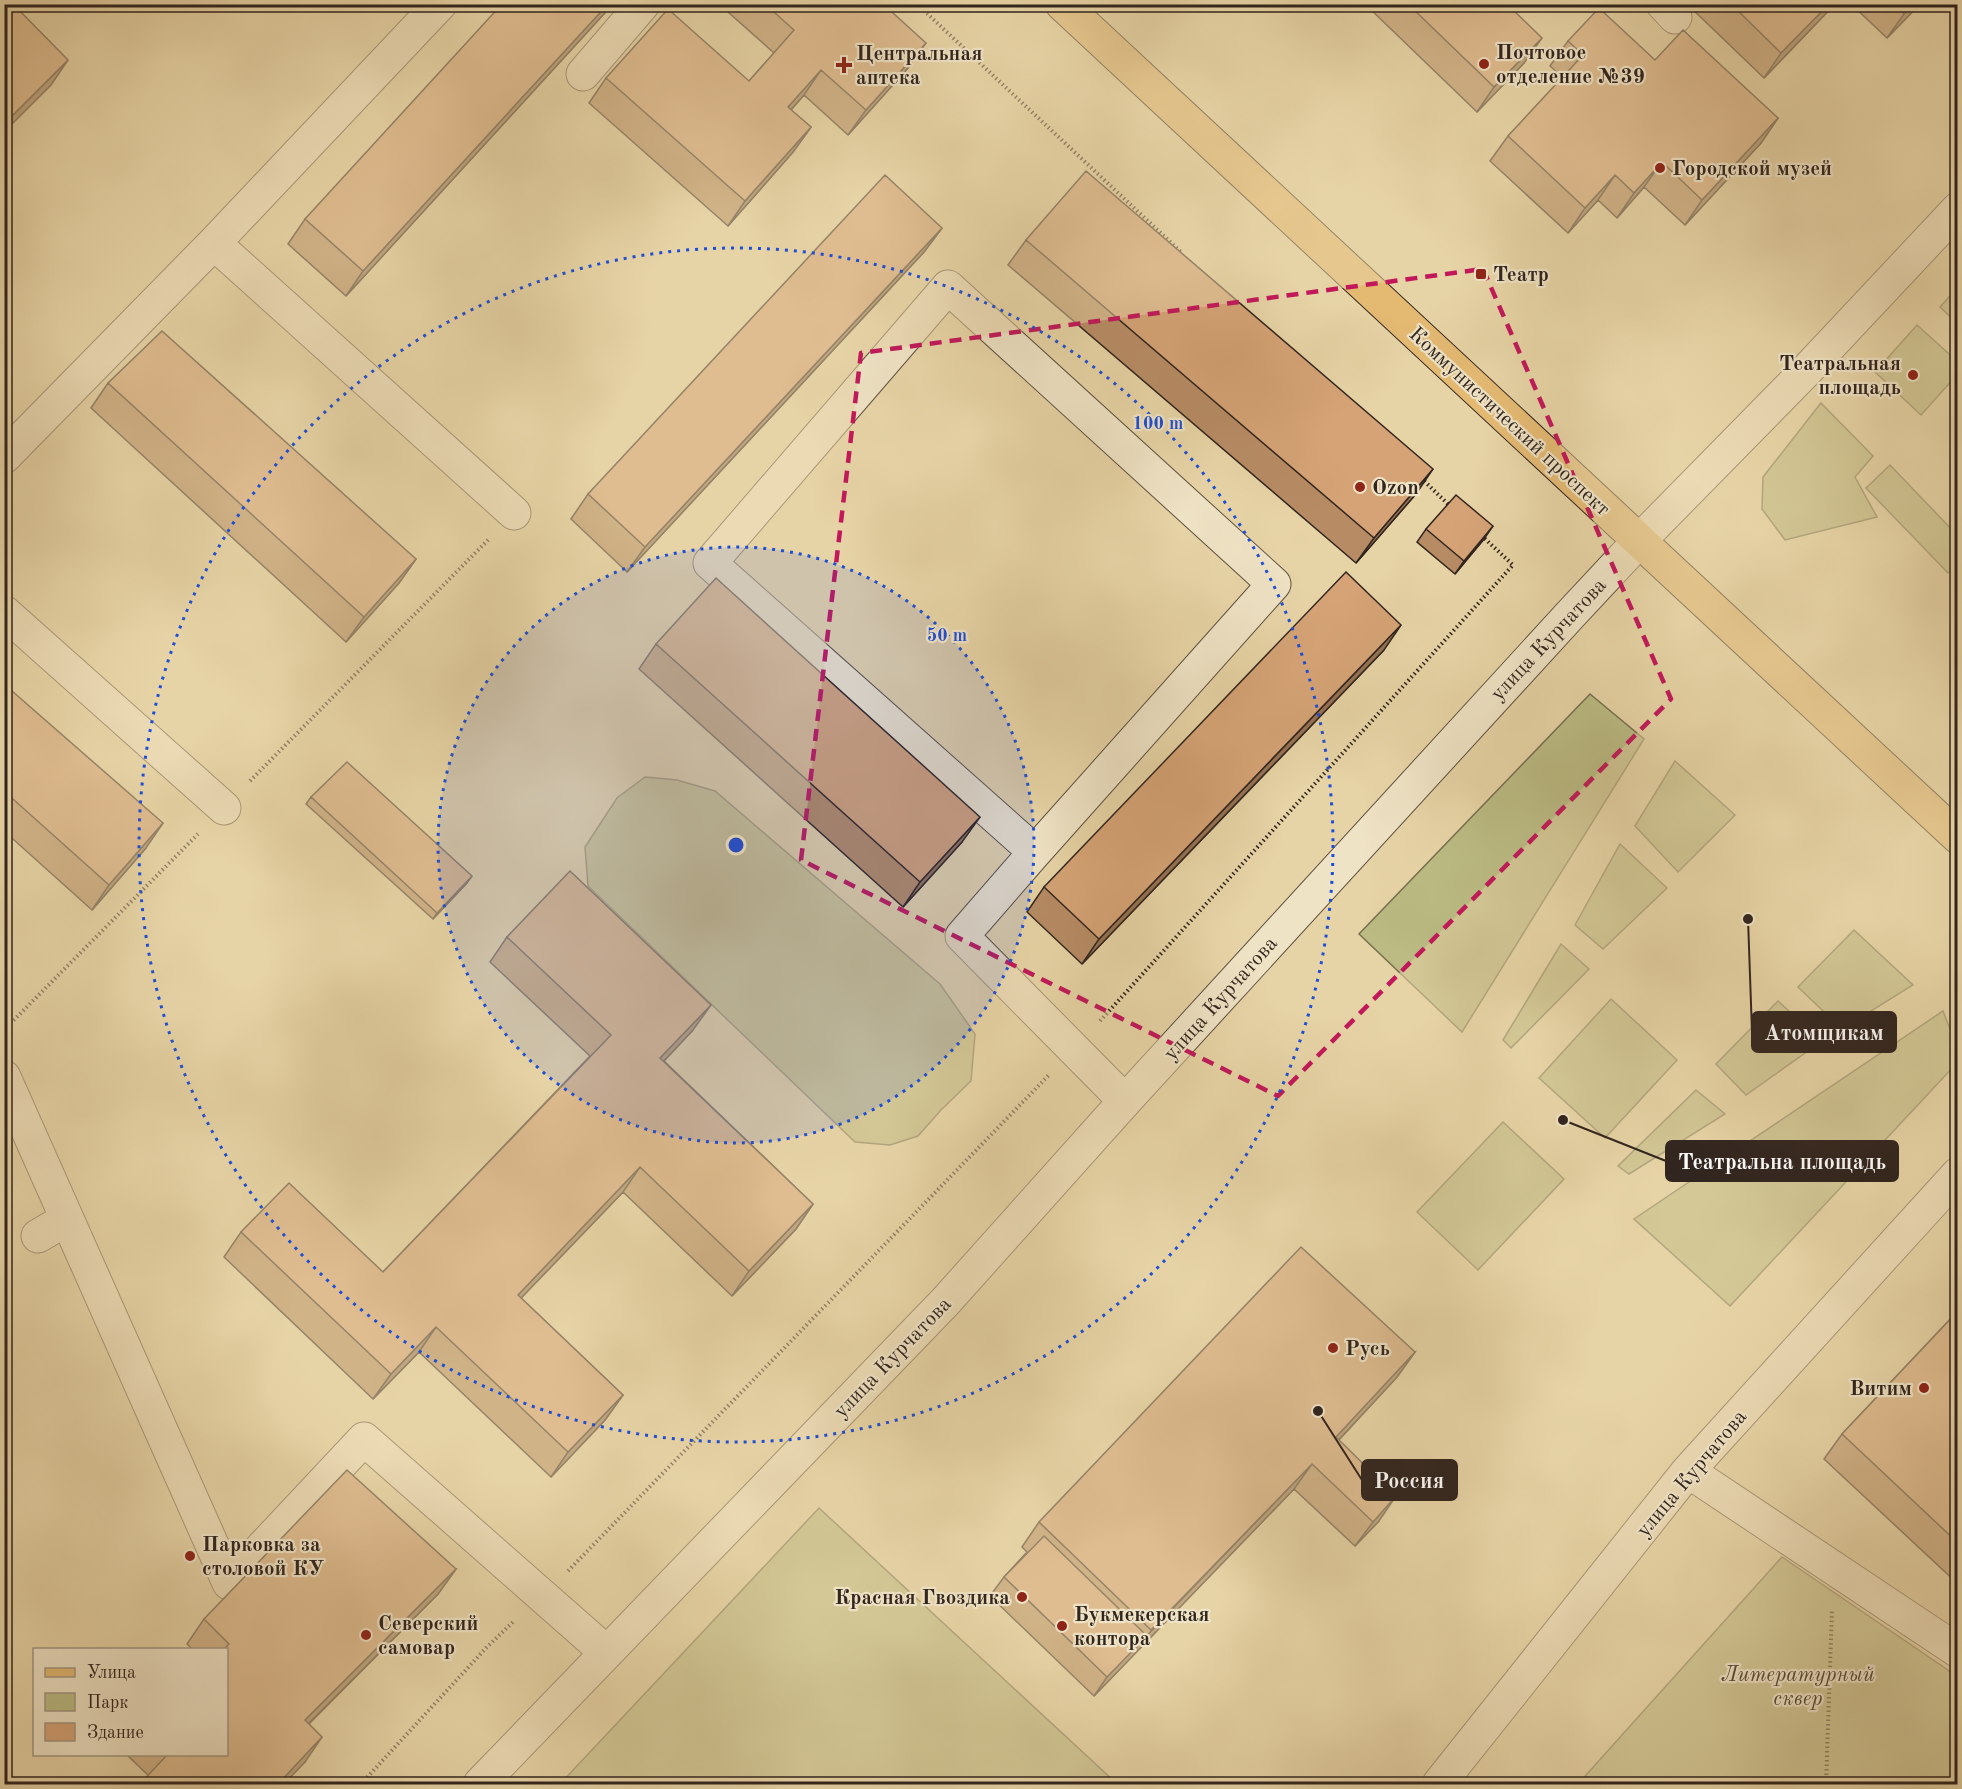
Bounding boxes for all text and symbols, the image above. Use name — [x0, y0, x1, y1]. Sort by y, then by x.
place label: Почтовое отделение №39 — [1496, 43, 1645, 88]
place label: Центральная аптека — [856, 44, 982, 89]
marker: Почтовое отделение №39 — [1477, 57, 1491, 71]
marker: Центральная аптека — [837, 58, 851, 72]
place label: Городской музей — [1672, 159, 1832, 180]
marker: Городской музей — [1653, 161, 1667, 175]
place label: Театр — [1493, 265, 1549, 286]
marker: Театр — [1474, 267, 1488, 281]
street label: Коммунистический проспект — [1405, 324, 1614, 521]
place label: Театральная площадь — [1779, 354, 1901, 399]
marker: Театральная площадь — [1906, 368, 1920, 382]
text: 100 m — [1133, 415, 1183, 433]
place label: Ozon — [1372, 478, 1419, 499]
marker: Ozon — [1353, 480, 1367, 494]
street label: улица Курчатова — [1487, 575, 1611, 705]
text: 50 m — [927, 627, 967, 645]
centre of rings — [726, 835, 746, 855]
street label: улица Курчатова — [1160, 933, 1282, 1065]
callout: Атомщикам — [1752, 1012, 1896, 1052]
text: Атомщикам — [1764, 1023, 1884, 1045]
callout: Театральна площадь — [1666, 1141, 1898, 1181]
text: Театральна площадь — [1678, 1152, 1886, 1174]
street label: улица Курчатова — [830, 1294, 956, 1422]
place label: Русь — [1345, 1339, 1390, 1360]
marker: Русь — [1326, 1341, 1340, 1355]
place label: Витим — [1849, 1379, 1912, 1400]
marker: Витим — [1917, 1381, 1931, 1395]
street label: улица Курчатова — [1633, 1406, 1751, 1541]
callout: Россия — [1362, 1460, 1457, 1500]
text: Россия — [1374, 1471, 1444, 1493]
place label: Парковка за столовой КУ — [202, 1535, 324, 1580]
marker: Парковка за столовой КУ — [183, 1549, 197, 1563]
place label: Красная Гвоздика — [835, 1588, 1010, 1609]
marker: Красная Гвоздика — [1015, 1590, 1029, 1604]
place label: Букмекерская контора — [1074, 1605, 1209, 1650]
place label: Северский самовар — [378, 1614, 479, 1659]
marker: Букмекерская контора — [1055, 1619, 1069, 1633]
marker: Северский самовар — [359, 1628, 373, 1642]
legend — [33, 1648, 228, 1756]
text: Улица — [87, 1664, 136, 1682]
park label: Литературный cквер — [1721, 1665, 1875, 1710]
text: Парк — [87, 1694, 128, 1712]
text: Здание — [87, 1724, 144, 1742]

